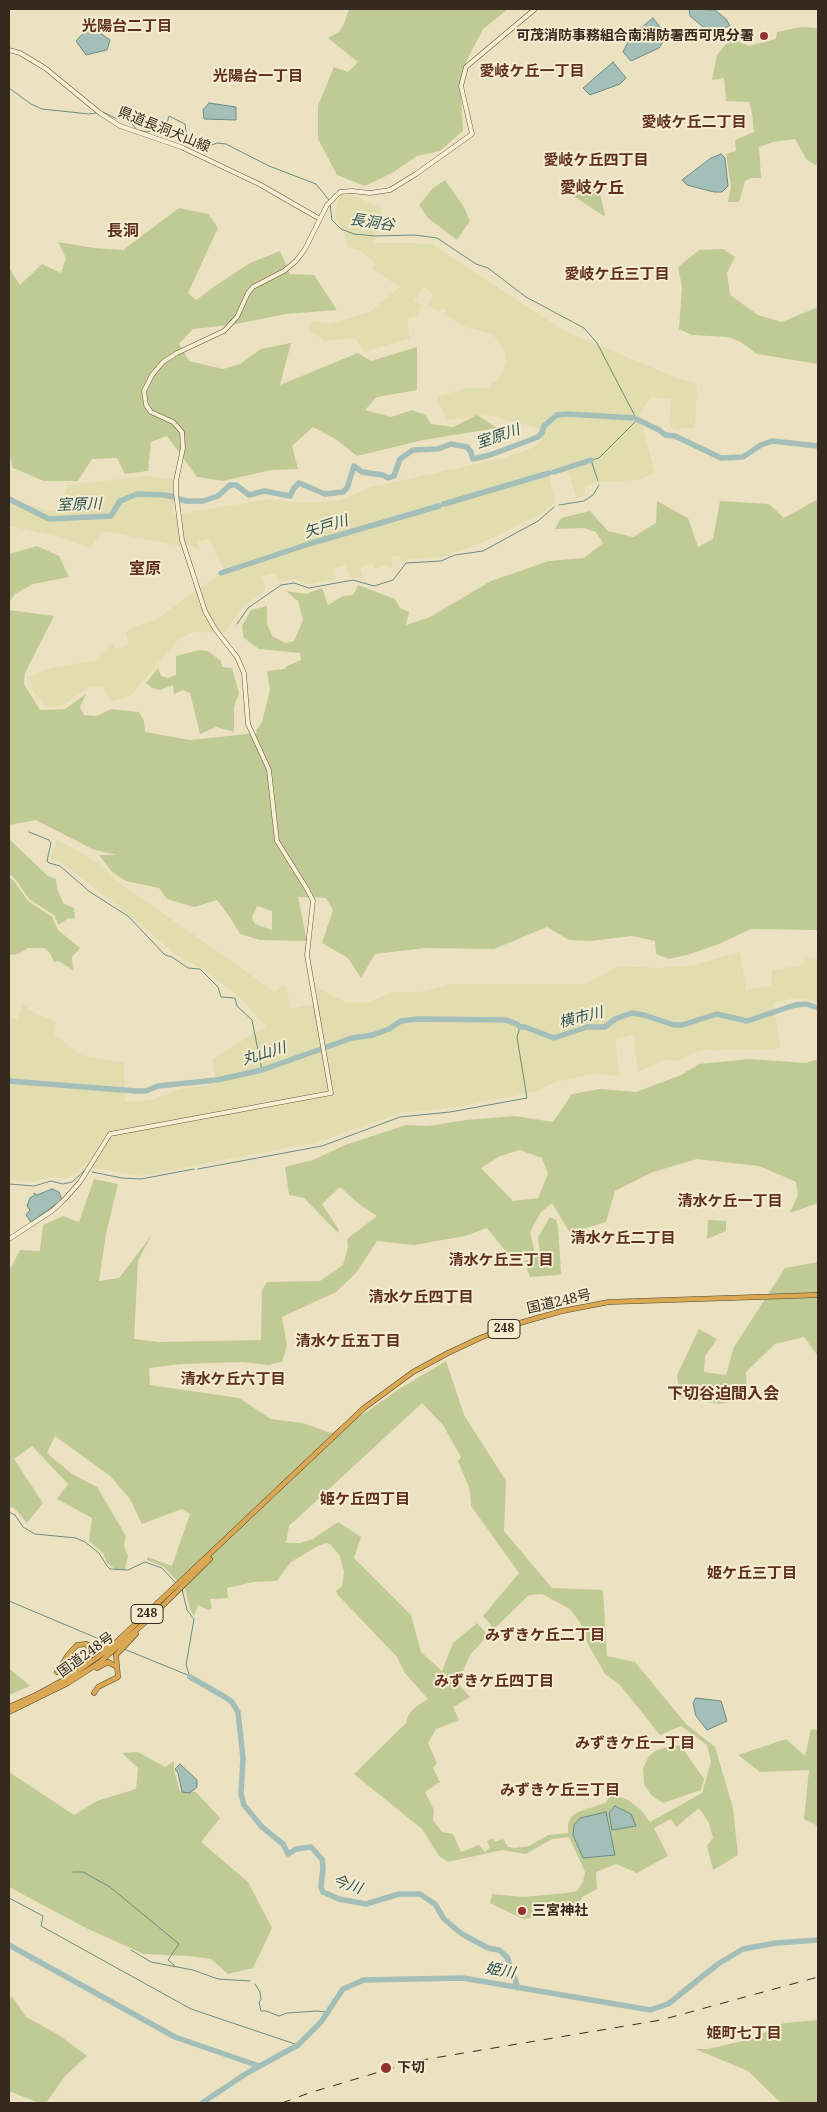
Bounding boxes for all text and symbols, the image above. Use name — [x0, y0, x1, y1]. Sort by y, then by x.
district label: 光陽台二丁目 — [82, 18, 172, 36]
place label: 可茂消防事務組合南消防署西可児分署 — [516, 28, 754, 44]
marker: 可茂消防事務組合南消防署西可児分署 — [758, 30, 770, 42]
district label: 愛岐ケ丘一丁目 — [480, 63, 584, 81]
district label: 光陽台一丁目 — [213, 68, 303, 86]
street label: 県道長洞犬山線 — [115, 104, 213, 156]
district label: 愛岐ケ丘二丁目 — [642, 114, 746, 132]
district label: 愛岐ケ丘四丁目 — [544, 152, 648, 170]
district label: 愛岐ケ丘 — [560, 178, 624, 198]
water label: 長洞谷 — [348, 211, 396, 235]
district label: 長洞 — [107, 221, 139, 241]
district label: 愛岐ケ丘三丁目 — [565, 266, 669, 284]
water label: 室原川 — [474, 421, 522, 453]
water label: 室原川 — [56, 495, 102, 515]
water label: 矢戸川 — [302, 512, 350, 542]
district label: 室原 — [129, 559, 161, 579]
water label: 横市川 — [557, 1004, 605, 1032]
water label: 丸山川 — [240, 1039, 288, 1069]
district label: 清水ケ丘一丁目 — [678, 1193, 782, 1211]
district label: 清水ケ丘二丁目 — [571, 1230, 675, 1248]
district label: 清水ケ丘三丁目 — [449, 1252, 553, 1270]
street label: 国道248号 — [525, 1286, 593, 1318]
district label: 清水ケ丘四丁目 — [369, 1289, 473, 1307]
road number: 248 — [488, 1320, 520, 1338]
district label: 清水ケ丘五丁目 — [296, 1333, 400, 1351]
district label: 清水ケ丘六丁目 — [181, 1371, 285, 1389]
district label: 下切谷迫間入会 — [667, 1384, 779, 1404]
district label: 姫ケ丘四丁目 — [320, 1491, 410, 1509]
district label: 姫ケ丘三丁目 — [707, 1565, 797, 1583]
road number: 248 — [131, 1605, 163, 1624]
district label: みずきケ丘二丁目 — [485, 1627, 605, 1645]
street label: 国道248号 — [55, 1629, 117, 1681]
district label: みずきケ丘四丁目 — [434, 1673, 554, 1691]
district label: みずきケ丘一丁目 — [575, 1735, 695, 1753]
district label: みずきケ丘三丁目 — [500, 1782, 620, 1800]
water label: 今川 — [330, 1872, 364, 1898]
place label: 三宮神社 — [532, 1903, 588, 1919]
marker: 三宮神社 — [516, 1905, 528, 1917]
water label: 姫川 — [484, 1960, 516, 1982]
district label: 姫町七丁目 — [707, 2025, 781, 2043]
place label: 下切 — [397, 2060, 425, 2076]
marker: 下切 — [379, 2061, 393, 2075]

